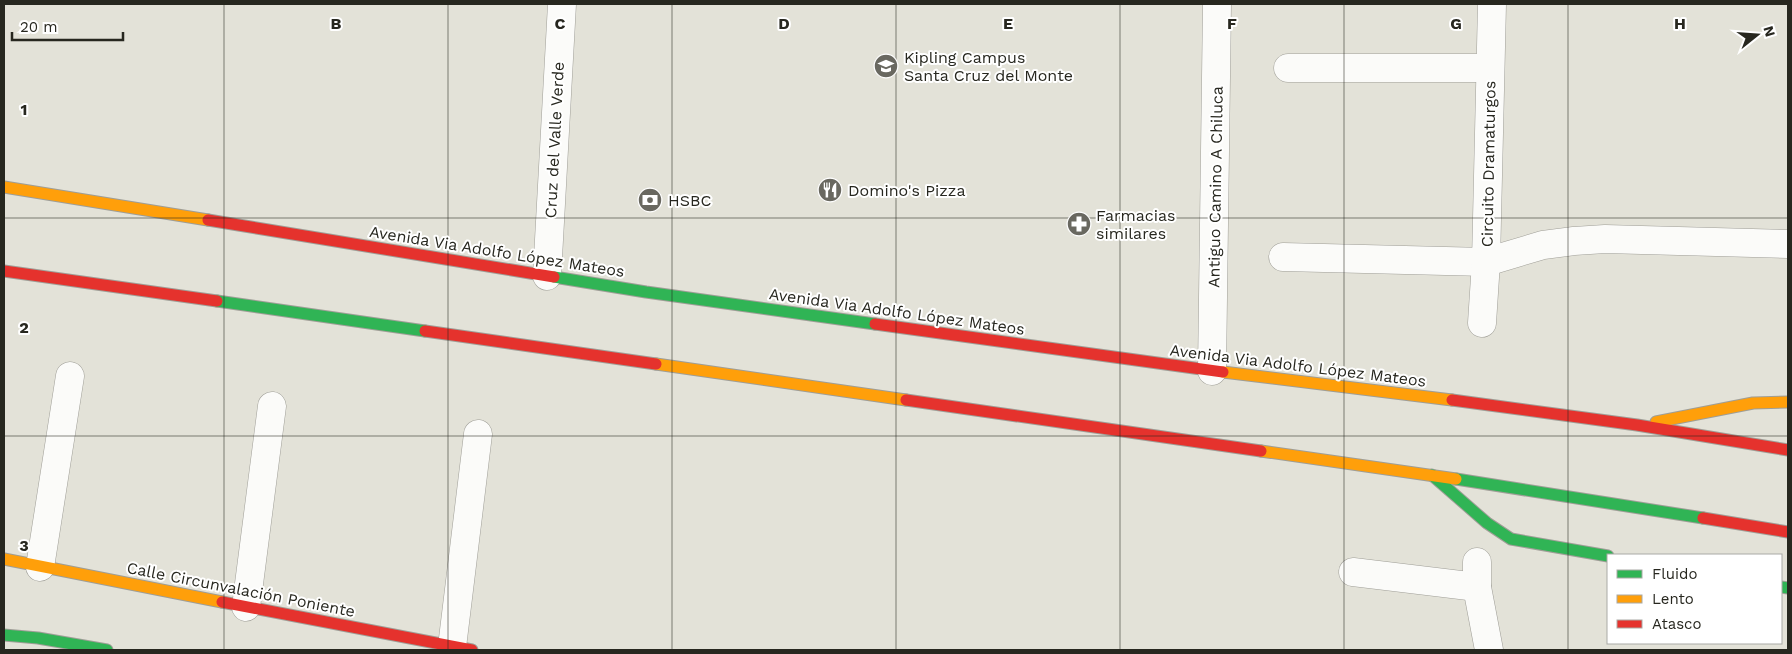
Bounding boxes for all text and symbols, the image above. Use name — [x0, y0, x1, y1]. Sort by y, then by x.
scale bar — [12, 10, 124, 42]
north arrow — [1732, 10, 1782, 60]
text: B — [331, 14, 342, 33]
text: C — [555, 14, 566, 33]
text: D — [778, 14, 790, 33]
text: E — [1003, 14, 1013, 33]
text: F — [1227, 14, 1237, 33]
text: G — [1450, 14, 1462, 33]
text: H — [1674, 14, 1686, 33]
text: 20 m — [20, 18, 58, 36]
text: N — [1760, 24, 1779, 38]
place label: Kipling Campus Santa Cruz del Monte — [904, 48, 1073, 85]
school or university icon: Kipling Campus Santa Cruz del Monte — [873, 53, 899, 79]
street label: Cruz del Valle Verde — [541, 61, 568, 219]
street label: Circuito Dramaturgos — [1478, 81, 1499, 247]
street label: Antiguo Camino A Chiluca — [1204, 86, 1227, 288]
text: 1 — [21, 100, 27, 119]
restaurant icon: Domino's Pizza — [817, 177, 843, 203]
place label: Domino's Pizza — [848, 181, 965, 200]
bank icon: HSBC — [637, 187, 663, 213]
place label: HSBC — [668, 191, 711, 210]
place label: Farmacias similares — [1096, 206, 1176, 243]
pharmacy icon: Farmacias similares — [1066, 211, 1092, 237]
street label: Avenida Via Adolfo López Mateos — [368, 222, 626, 281]
street label: Avenida Via Adolfo López Mateos — [768, 284, 1026, 339]
text: 2 — [19, 318, 29, 337]
street label: Avenida Via Adolfo López Mateos — [1169, 340, 1427, 391]
text: 3 — [19, 536, 29, 555]
legend — [1607, 554, 1782, 644]
street label: Calle Circunvalación Poniente — [125, 558, 357, 621]
text: Fluido — [1652, 565, 1697, 583]
text: Lento — [1652, 590, 1694, 608]
text: Atasco — [1652, 615, 1701, 633]

